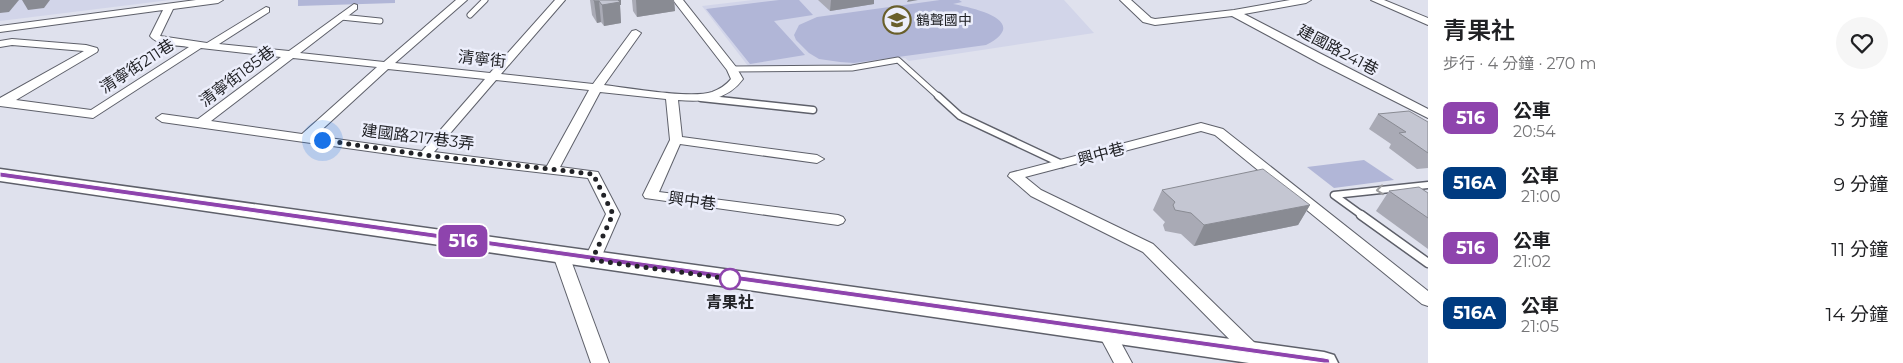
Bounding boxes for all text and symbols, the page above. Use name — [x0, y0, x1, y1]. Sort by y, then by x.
school or university icon: 鶴聲國中 — [882, 5, 912, 35]
place label: 鶴聲國中 — [916, 11, 972, 29]
text: 青果社 — [1443, 16, 1515, 45]
button: heart — [1836, 17, 1888, 69]
street label: 建國路241巷 — [1294, 21, 1382, 79]
street label: 清寧街211巷 — [96, 35, 178, 97]
street label: 清寧街185巷 — [196, 42, 278, 110]
street label: 清寧街 — [457, 47, 507, 71]
text: 步行 · 4 分鐘 · 270 m — [1443, 54, 1597, 73]
text: 公車 — [1513, 99, 1551, 122]
text: 516 — [1456, 107, 1485, 129]
text: 3 分鐘 — [1834, 108, 1888, 131]
street label: 建國路217巷3弄 — [361, 121, 475, 153]
text: 20:54 — [1513, 122, 1556, 141]
your location — [310, 128, 335, 153]
street label: 興中巷 — [1075, 139, 1127, 169]
text: 公車 — [1521, 164, 1559, 187]
text: 516A — [1453, 172, 1496, 194]
text: 9 分鐘 — [1833, 173, 1888, 196]
one-way arrow — [1375, 184, 1383, 195]
text: 21:00 — [1521, 187, 1561, 206]
street label: 興中巷 — [667, 188, 717, 214]
line badge: 516 — [434, 225, 492, 257]
text: 公車 — [1513, 229, 1551, 252]
text: 516 — [448, 230, 478, 252]
text: 516 — [1456, 237, 1485, 259]
text: 11 分鐘 — [1831, 238, 1888, 261]
text: 21:02 — [1513, 252, 1551, 271]
marker: 青果社 — [719, 268, 741, 290]
place label: 青果社 — [706, 293, 754, 312]
text: 公車 — [1521, 294, 1559, 317]
text: 516A — [1453, 302, 1496, 324]
text: 14 分鐘 — [1826, 303, 1888, 326]
text: 21:05 — [1521, 317, 1559, 336]

